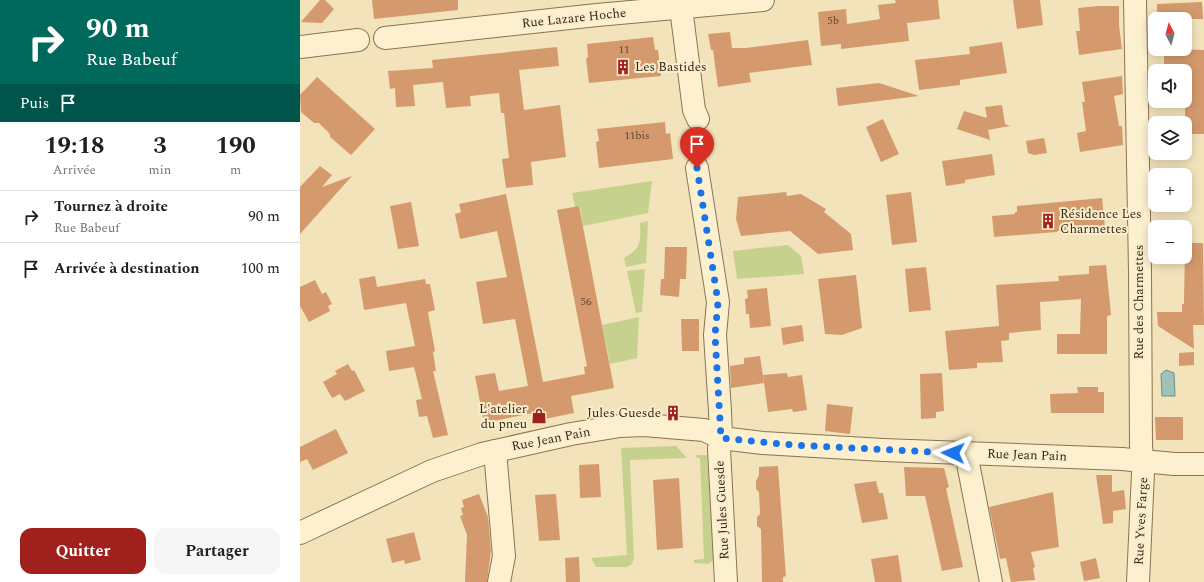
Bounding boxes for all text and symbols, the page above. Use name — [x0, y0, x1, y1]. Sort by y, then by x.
street label: Rue Lazare Hoche — [521, 3, 627, 33]
text: 90 m — [86, 7, 150, 50]
house number: 5b — [827, 12, 839, 29]
north arrow — [1148, 12, 1192, 56]
map controls — [1148, 12, 1192, 264]
icon: right — [20, 16, 72, 68]
house number: 11 — [619, 41, 630, 58]
text: Rue Babeuf — [86, 46, 177, 73]
place label: Les Bastides — [635, 57, 707, 77]
building icon: Les Bastides — [614, 58, 632, 76]
button: sound — [1148, 64, 1192, 108]
text: Puis — [20, 92, 49, 115]
icon: arrive — [57, 92, 79, 114]
button: layers — [1148, 116, 1192, 160]
house number: 11bis — [624, 127, 650, 144]
pin — [680, 127, 714, 168]
text: 19:18 — [44, 128, 104, 164]
text: 3 — [153, 128, 167, 164]
text: 190 — [215, 128, 256, 164]
icon: arrive — [686, 133, 708, 155]
text: Arrivée — [53, 160, 96, 180]
text: min — [149, 160, 171, 180]
text: m — [230, 160, 241, 180]
button: + — [1148, 168, 1192, 212]
text: Tournez à droite — [54, 195, 168, 218]
place label: Résidence Les Charmettes — [1060, 204, 1142, 239]
text: 90 m — [248, 205, 280, 228]
icon: right — [20, 206, 42, 228]
building icon: Résidence Les Charmettes — [1039, 212, 1057, 230]
text: Rue Babeuf — [54, 218, 120, 238]
button: − — [1148, 220, 1192, 264]
street label: Rue des Charmettes — [1129, 245, 1149, 359]
text: Arrivée à destination — [54, 257, 200, 280]
text: 100 m — [241, 257, 280, 280]
icon: arrive — [20, 258, 42, 280]
house number: 56 — [581, 293, 592, 310]
place label: L'atelier du pneu — [479, 399, 527, 434]
place label: Jules Guesde — [587, 403, 661, 423]
building icon: Jules Guesde — [664, 404, 682, 422]
shop icon: L'atelier du pneu — [530, 407, 548, 425]
street label: Rue Jean Pain — [510, 421, 592, 456]
position arrow — [932, 432, 974, 474]
street label: Rue Jean Pain — [987, 444, 1068, 466]
street label: Rue Jules Guesde — [709, 460, 735, 560]
street label: Rue Yves Farge — [1129, 476, 1153, 566]
button: Quitter — [20, 528, 146, 574]
button: Partager — [154, 528, 280, 574]

